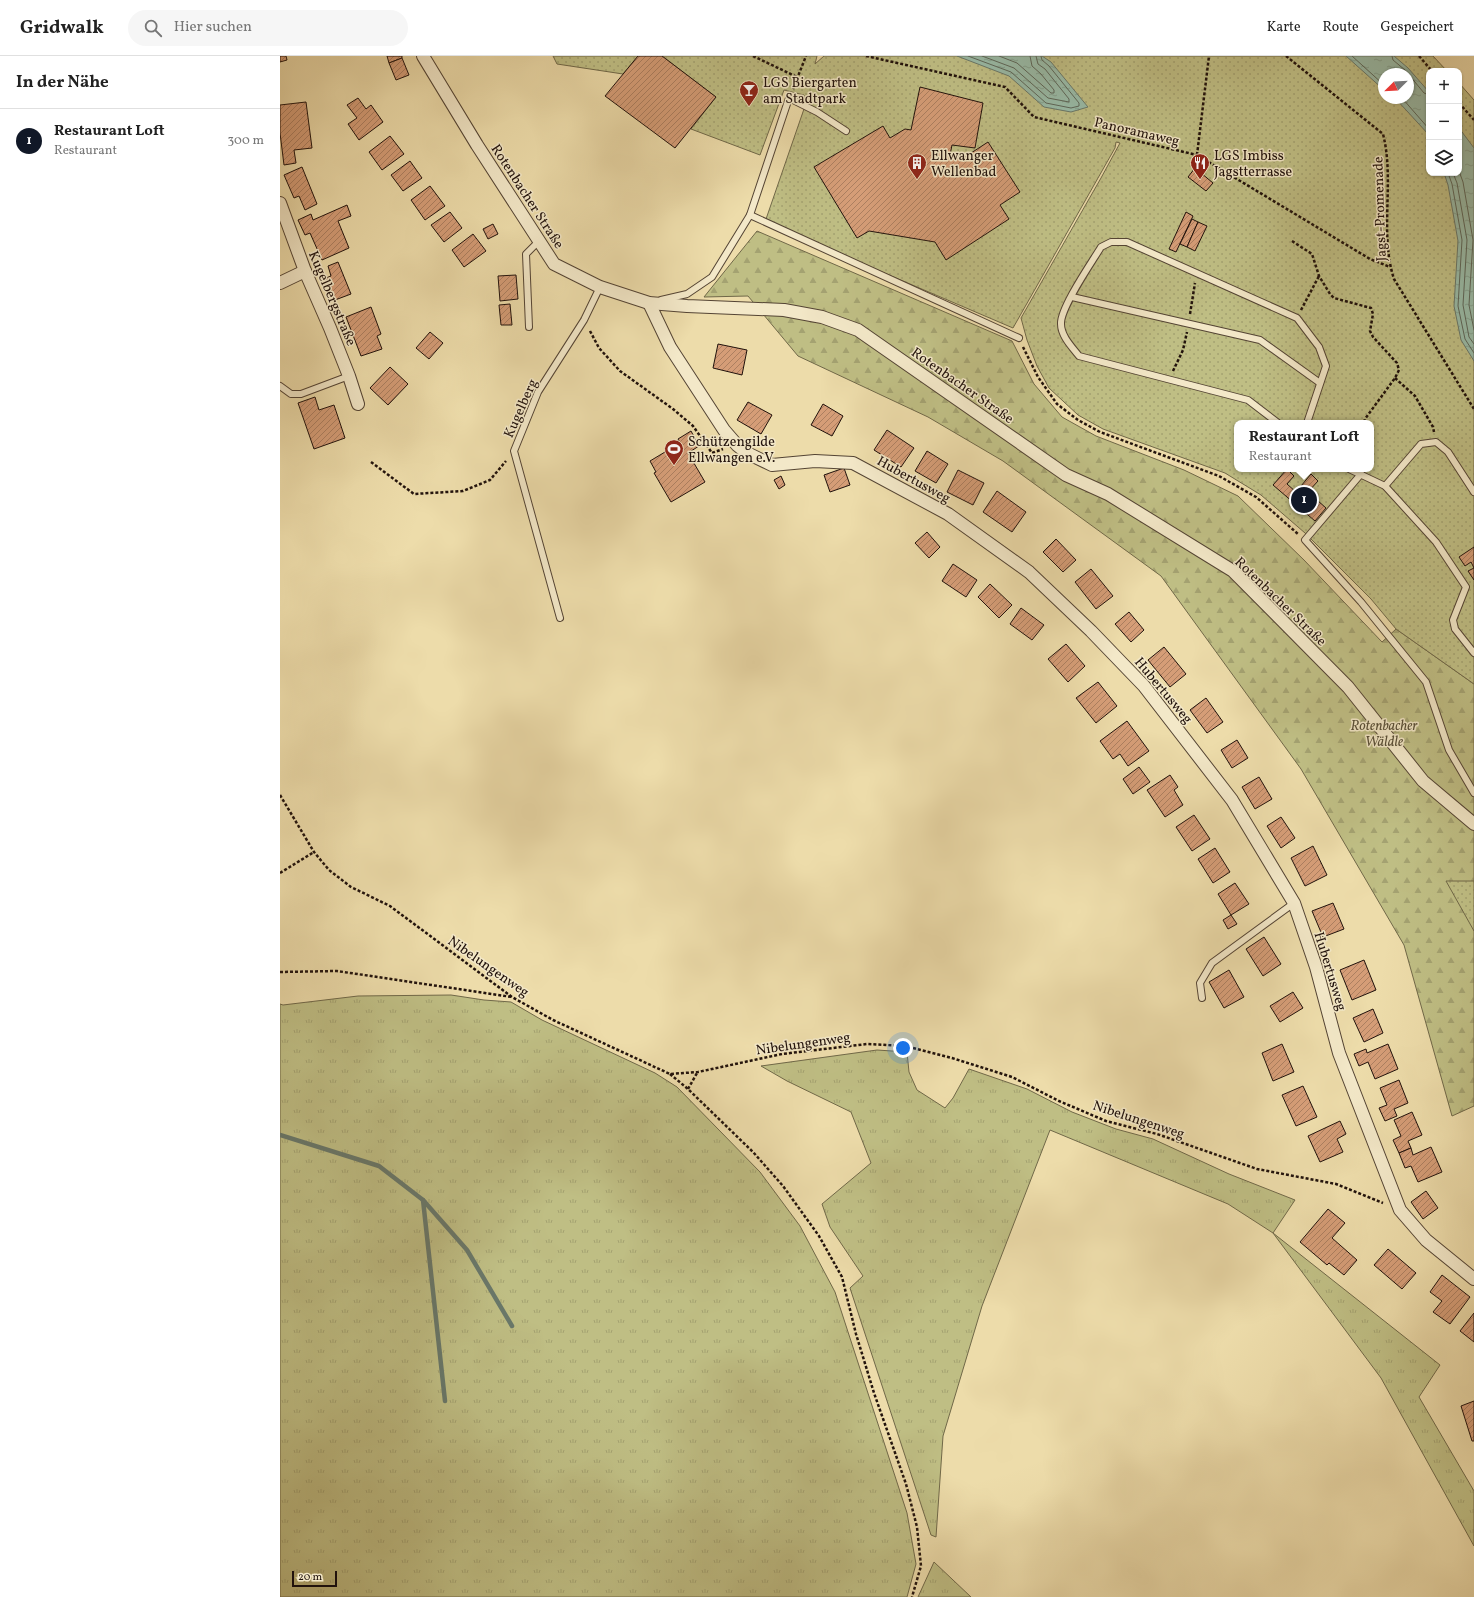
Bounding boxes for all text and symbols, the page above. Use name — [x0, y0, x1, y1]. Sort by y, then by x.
search box — [128, 10, 408, 46]
text: Gridwalk — [20, 15, 104, 41]
icon: search — [142, 17, 164, 39]
text: Hier suchen — [174, 17, 252, 38]
text: Karte — [1267, 18, 1301, 37]
text: Route — [1323, 18, 1359, 37]
text: Gespeichert — [1381, 18, 1454, 37]
north arrow — [1378, 68, 1414, 104]
map controls — [1426, 68, 1462, 176]
button: + — [1426, 68, 1462, 104]
text: In der Nähe — [16, 71, 109, 94]
place label: LGS Biergarten am Stadtpark — [763, 74, 857, 109]
bar icon: LGS Biergarten am Stadtpark — [738, 79, 760, 107]
button: − — [1426, 104, 1462, 140]
street label: Panoramaweg — [1092, 113, 1181, 152]
text: Restaurant Loft — [54, 121, 164, 142]
text: 1 — [26, 132, 32, 150]
text: 300 m — [228, 132, 264, 150]
button: layers — [1426, 140, 1462, 176]
street label: Rotenbacher Straße — [486, 141, 568, 253]
text: Restaurant — [54, 142, 117, 160]
place label: Ellwanger Wellenbad — [931, 147, 997, 182]
place label: LGS Imbiss Jagstterrasse — [1214, 147, 1293, 182]
building icon: Ellwanger Wellenbad — [906, 152, 928, 180]
restaurant icon: LGS Imbiss Jagstterrasse — [1189, 152, 1211, 180]
street label: Jagst-Promenade — [1369, 156, 1392, 262]
street label: Kugelbergstraße — [303, 248, 360, 349]
street label: Rotenbacher Straße — [907, 344, 1018, 429]
street label: Kugelberg — [500, 376, 543, 441]
popup — [1234, 420, 1374, 472]
text: Restaurant Loft — [1249, 427, 1359, 448]
place label: Schützengilde Ellwangen e.V. — [688, 433, 775, 468]
sports icon: Schützengilde Ellwangen e.V. — [663, 438, 685, 466]
text: Restaurant — [1249, 448, 1312, 466]
street label: Hubertusweg — [873, 452, 954, 508]
pin: 1 — [1291, 485, 1317, 515]
street label: Rotenbacher Straße — [1230, 553, 1330, 651]
street label: Hubertusweg — [1129, 654, 1196, 728]
park label: Rotenbacher Wäldle — [1350, 717, 1418, 752]
street label: Hubertusweg — [1309, 930, 1351, 1013]
street label: Nibelungenweg — [444, 932, 533, 1002]
street label: Nibelungenweg — [755, 1028, 852, 1061]
your location — [893, 1038, 913, 1058]
street label: Nibelungenweg — [1090, 1097, 1187, 1144]
scale bar — [292, 1569, 337, 1588]
text: 20 m — [298, 1570, 322, 1585]

